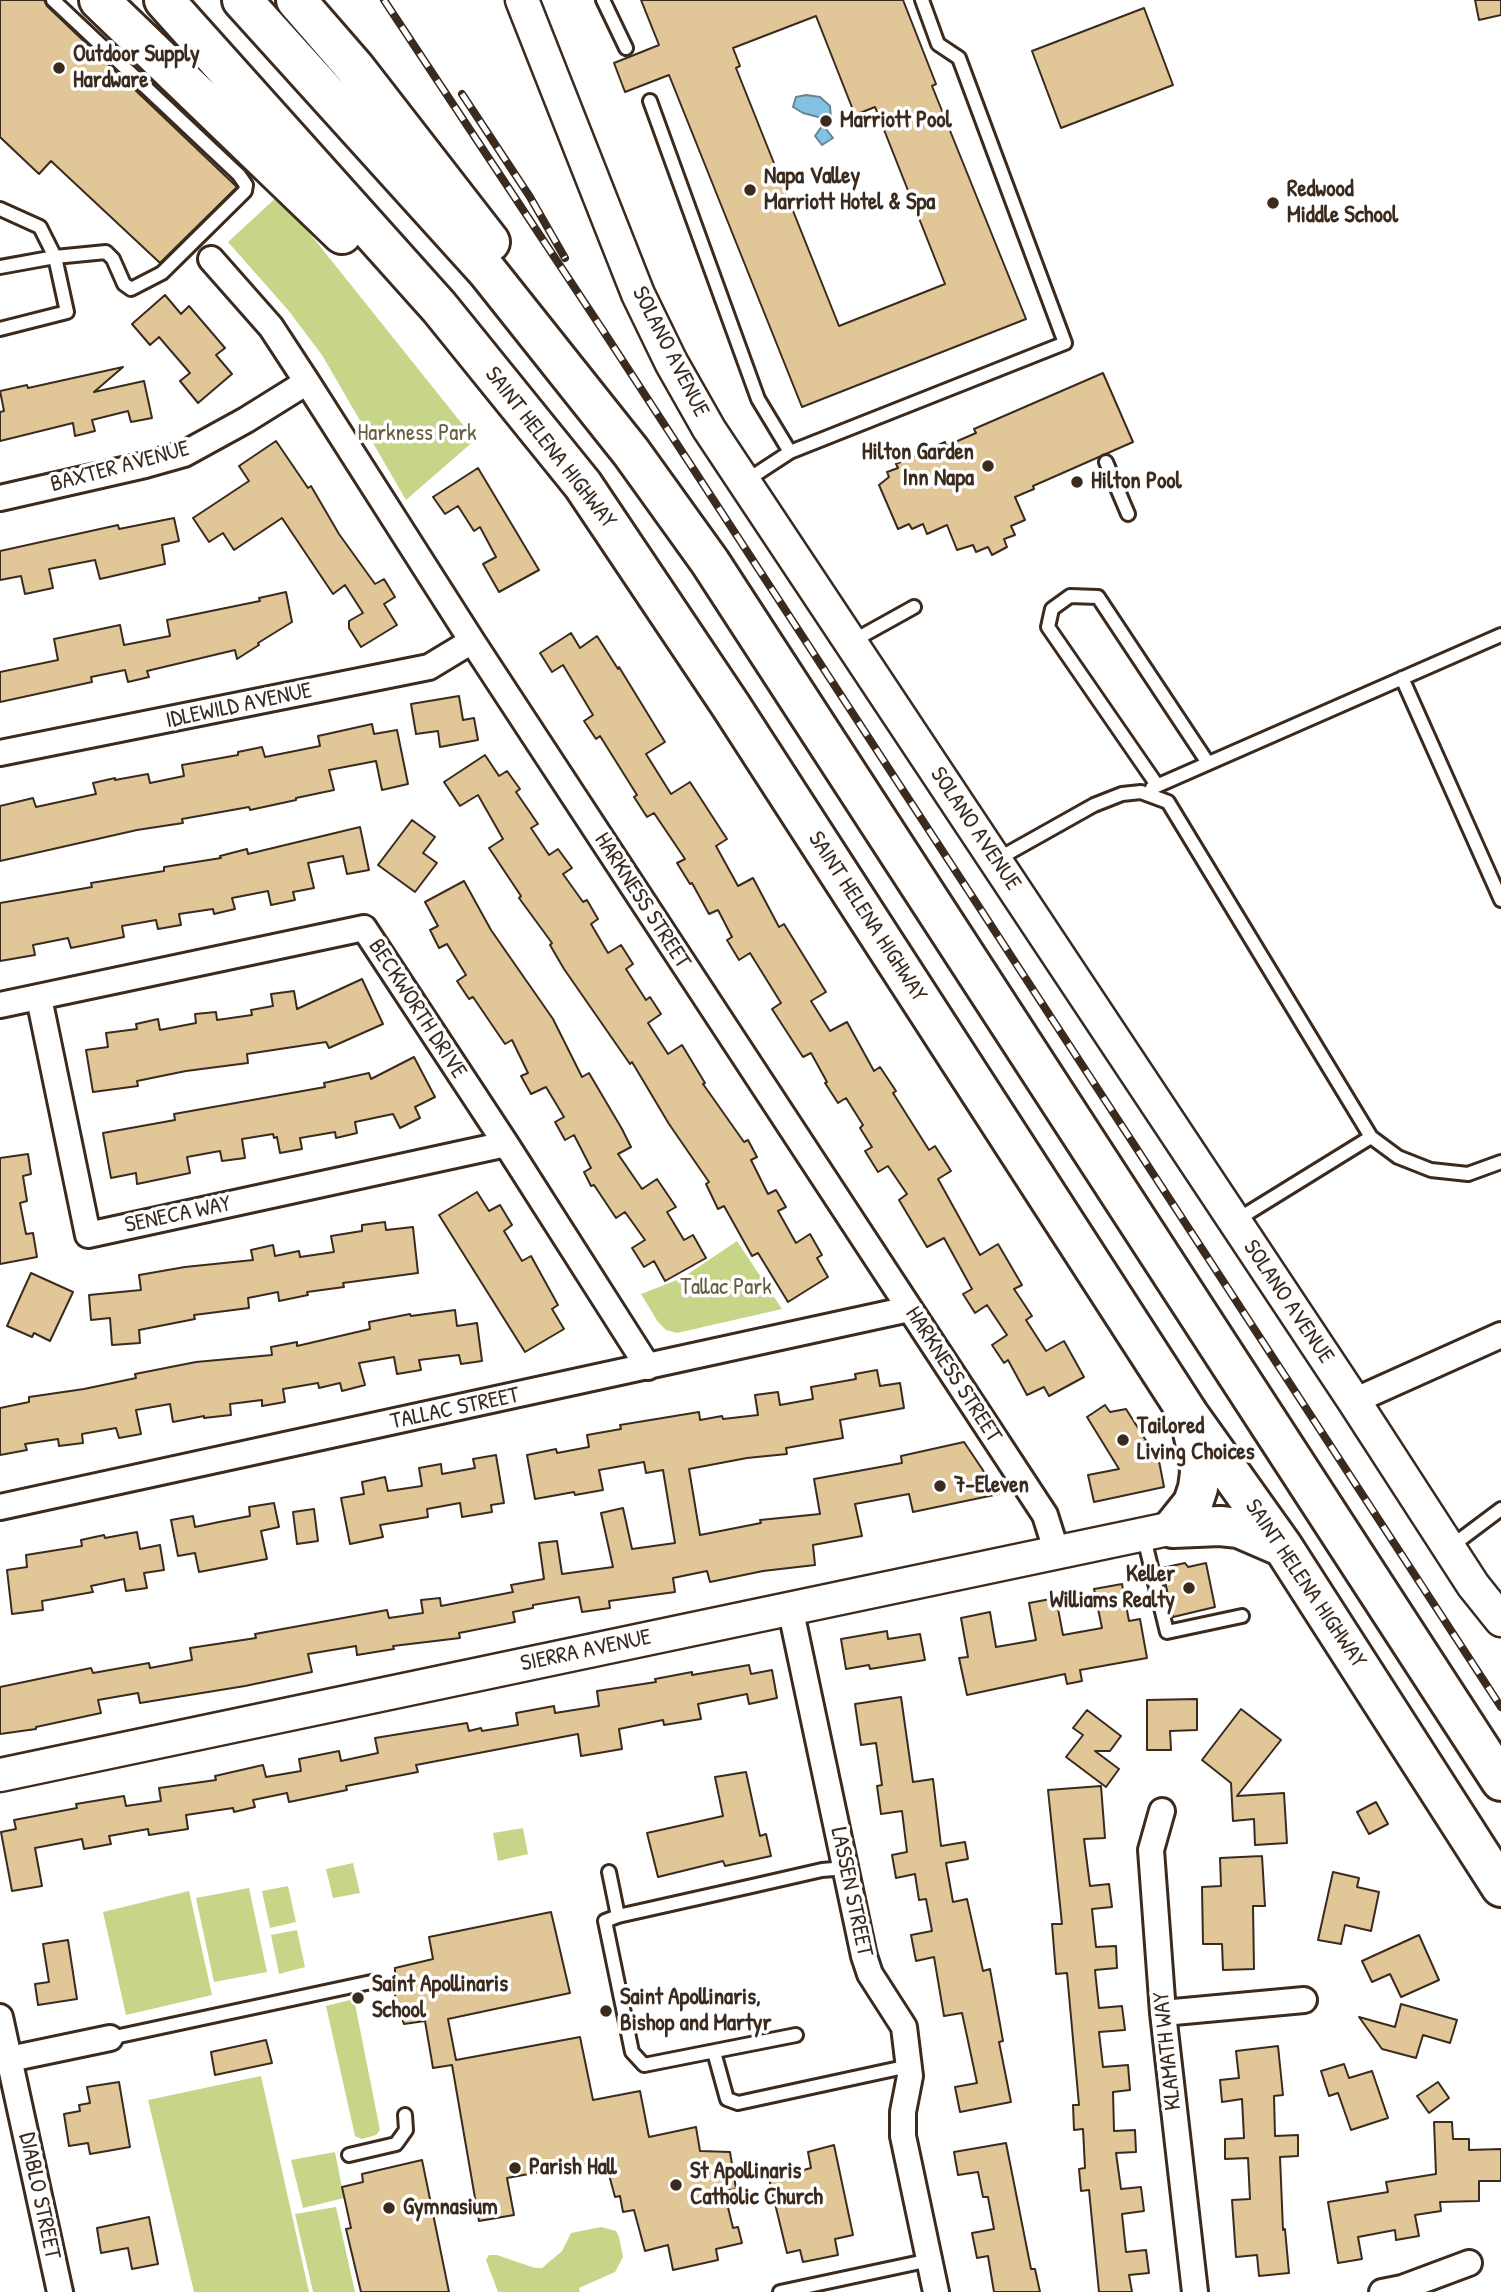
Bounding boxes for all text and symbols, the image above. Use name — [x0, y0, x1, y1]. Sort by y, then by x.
place label: Outdoor Supply Hardware — [73, 41, 200, 95]
marker: Outdoor Supply Hardware — [51, 60, 67, 76]
place label: Marriott Pool — [840, 107, 952, 135]
marker: Marriott Pool — [818, 113, 834, 129]
place label: Napa Valley Marriott Hotel & Spa — [764, 163, 935, 217]
place label: Redwood Middle School — [1287, 176, 1398, 230]
marker: Napa Valley Marriott Hotel & Spa — [742, 182, 758, 198]
marker: Redwood Middle School — [1265, 195, 1281, 211]
street label: SOLANO AVENUE — [625, 282, 715, 422]
street label: SAINT HELENA HIGHWAY — [478, 362, 622, 534]
park label: Harkness Park — [357, 420, 477, 448]
street label: BAXTER AVENUE — [47, 435, 193, 499]
place label: Hilton Garden Inn Napa — [862, 439, 974, 493]
marker: Hilton Garden Inn Napa — [980, 458, 996, 474]
place label: Hilton Pool — [1091, 468, 1182, 496]
marker: Hilton Pool — [1069, 474, 1085, 490]
street label: IDLEWILD AVENUE — [163, 677, 315, 735]
street label: SOLANO AVENUE — [924, 762, 1026, 896]
street label: SAINT HELENA HIGHWAY — [802, 827, 932, 1007]
street label: HARKNESS STREET — [588, 828, 696, 974]
street label: BECKWORTH DRIVE — [362, 934, 472, 1084]
street label: SENECA WAY — [122, 1190, 234, 1240]
street label: SOLANO AVENUE — [1237, 1235, 1339, 1369]
park label: Tallac Park — [680, 1274, 772, 1302]
street label: HARKNESS STREET — [899, 1302, 1007, 1448]
street label: TALLAC STREET — [388, 1382, 522, 1436]
place label: Tailored Living Choices — [1137, 1413, 1255, 1467]
marker: Tailored Living Choices — [1115, 1432, 1131, 1448]
place label: 7-Eleven — [954, 1472, 1029, 1500]
marker: 7-Eleven — [932, 1478, 948, 1494]
street label: SAINT HELENA HIGHWAY — [1238, 1494, 1372, 1674]
place label: Keller Williams Realty — [1049, 1561, 1175, 1615]
marker: Keller Williams Realty — [1181, 1580, 1197, 1596]
street label: SIERRA AVENUE — [518, 1624, 654, 1678]
street label: LASSEN STREET — [824, 1825, 878, 1959]
place label: Saint Apollinaris School — [372, 1971, 508, 2025]
place label: Saint Apollinaris, Bishop and Martyr — [620, 1984, 771, 2038]
marker: Saint Apollinaris School — [350, 1990, 366, 2006]
street label: KLAMATH WAY — [1148, 1990, 1188, 2112]
marker: Saint Apollinaris, Bishop and Martyr — [598, 2003, 614, 2019]
street label: DIABLO STREET — [12, 2130, 66, 2262]
place label: Parish Hall — [529, 2154, 617, 2182]
place label: St Apollinaris Catholic Church — [690, 2158, 823, 2212]
marker: Parish Hall — [507, 2160, 523, 2176]
marker: St Apollinaris Catholic Church — [668, 2177, 684, 2193]
place label: Gymnasium — [403, 2194, 498, 2222]
marker: Gymnasium — [381, 2200, 397, 2216]

